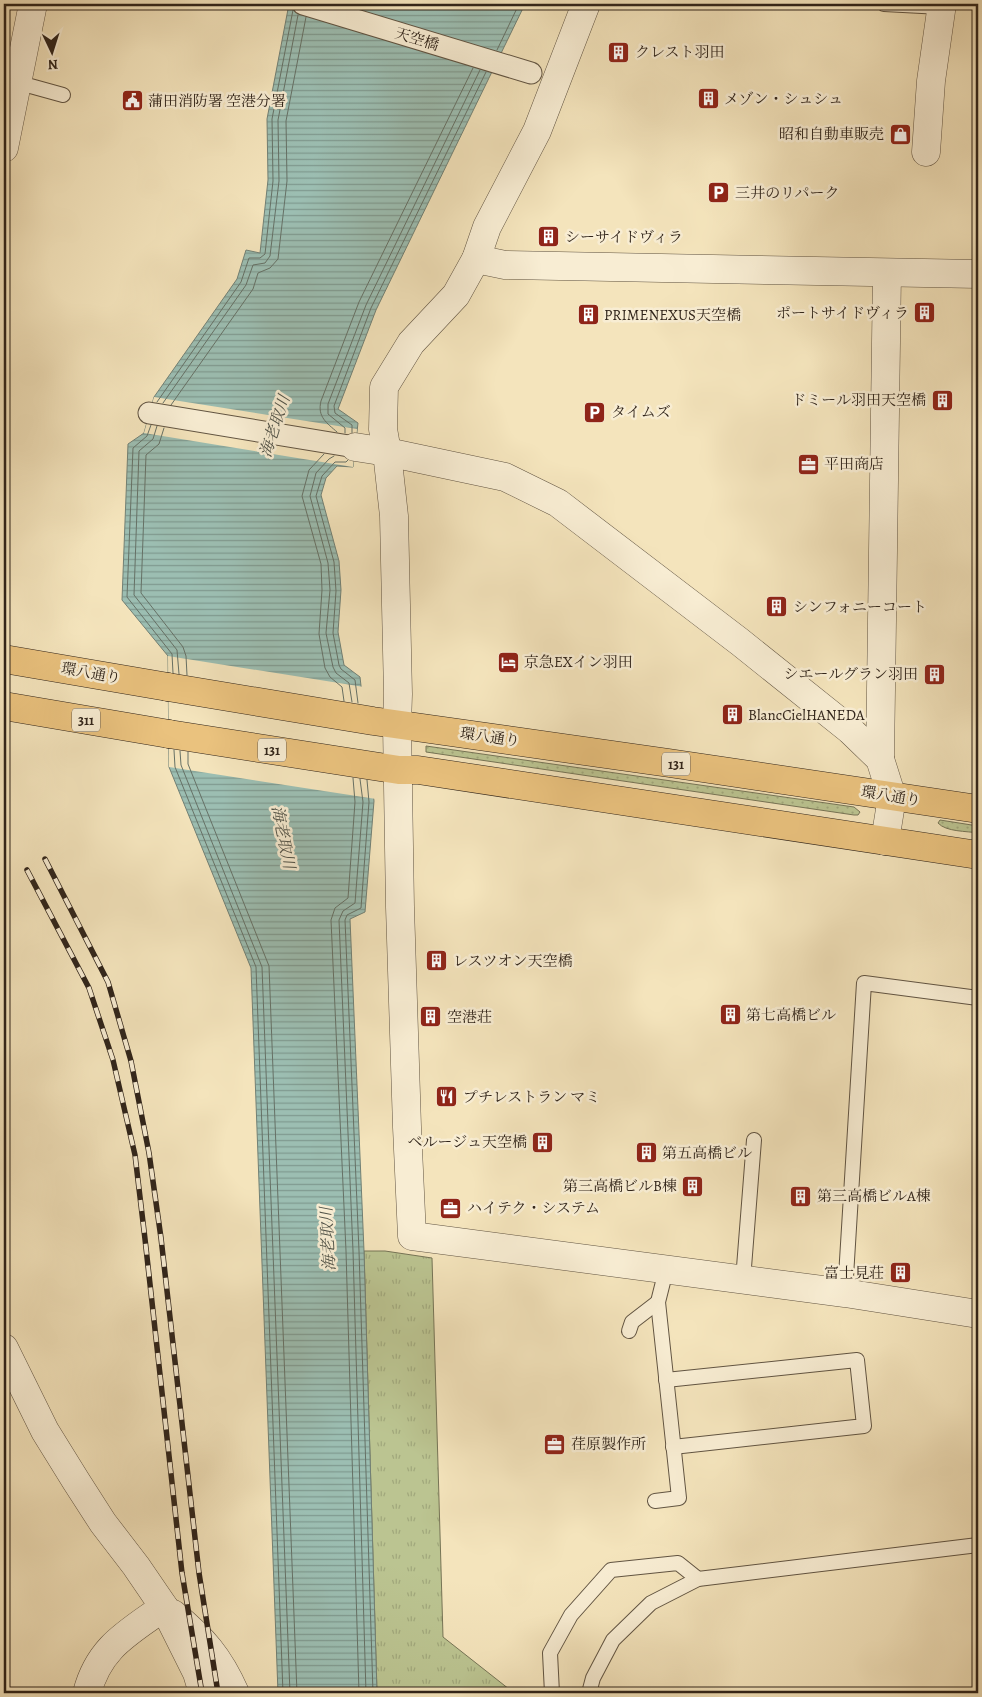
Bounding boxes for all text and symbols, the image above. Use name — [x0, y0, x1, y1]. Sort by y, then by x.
street label: 天空橋 — [393, 23, 441, 55]
north arrow — [28, 28, 78, 78]
building icon: クレスト羽田 — [607, 40, 631, 64]
place label: クレスト羽田 — [635, 42, 725, 62]
text: N — [47, 55, 59, 74]
building icon: メゾン・シュシュ — [696, 87, 720, 111]
public building icon: 蒲田消防署 空港分署 — [120, 89, 144, 113]
place label: メゾン・シュシュ — [724, 89, 843, 109]
place label: 蒲田消防署 空港分署 — [148, 91, 286, 111]
shop icon: 昭和自動車販売 — [888, 122, 912, 146]
place label: 昭和自動車販売 — [779, 124, 884, 144]
parking icon: 三井のリパーク — [707, 181, 731, 205]
place label: 三井のリパーク — [735, 183, 840, 203]
building icon: シーサイドヴィラ — [537, 225, 561, 249]
place label: シーサイドヴィラ — [565, 227, 683, 247]
building icon: ポートサイドヴィラ — [913, 301, 937, 325]
building icon: PRIMENEXUS天空橋 — [576, 303, 600, 327]
place label: ポートサイドヴィラ — [776, 303, 909, 323]
place label: PRIMENEXUS天空橋 — [604, 305, 741, 325]
building icon: ドミール羽田天空橋 — [930, 388, 954, 412]
place label: ドミール羽田天空橋 — [791, 390, 926, 410]
water label: 海老取川 — [255, 391, 296, 460]
parking icon: タイムズ — [583, 400, 607, 424]
place label: タイムズ — [611, 402, 671, 422]
office icon: 平田商店 — [796, 452, 820, 476]
place label: 平田商店 — [824, 454, 884, 474]
building icon: シンフォニーコート — [765, 595, 789, 619]
place label: シンフォニーコート — [793, 597, 927, 617]
hotel icon: 京急EXイン羽田 — [496, 650, 520, 674]
place label: 京急EXイン羽田 — [524, 652, 633, 672]
street label: 環八通り — [60, 658, 122, 688]
building icon: シエールグラン羽田 — [922, 662, 946, 686]
place label: シエールグラン羽田 — [784, 664, 918, 684]
building icon: BlancCielHANEDA — [720, 703, 744, 727]
place label: BlancCielHANEDA — [748, 705, 865, 725]
road number: 311 — [72, 708, 100, 732]
street label: 環八通り — [459, 723, 521, 751]
road number: 131 — [258, 738, 286, 762]
road number: 131 — [662, 752, 690, 776]
street label: 環八通り — [860, 781, 922, 811]
water label: 海老取川 — [266, 804, 300, 873]
building icon: レスツオン天空橋 — [425, 949, 449, 973]
place label: レスツオン天空橋 — [453, 951, 573, 971]
building icon: 第七高橋ビル — [718, 1003, 742, 1027]
building icon: 空港荘 — [419, 1005, 443, 1029]
place label: 第七高橋ビル — [746, 1005, 836, 1025]
place label: 空港荘 — [447, 1007, 492, 1027]
restaurant icon: プチレストラン マミ — [435, 1085, 459, 1109]
place label: プチレストラン マミ — [463, 1087, 600, 1107]
building icon: ベルージュ天空橋 — [531, 1130, 555, 1154]
place label: ベルージュ天空橋 — [408, 1132, 527, 1152]
building icon: 第五高橋ビル — [634, 1141, 658, 1165]
place label: 第五高橋ビル — [662, 1143, 752, 1163]
building icon: 第三高橋ビルB棟 — [681, 1174, 705, 1198]
place label: 第三高橋ビルB棟 — [563, 1176, 677, 1196]
building icon: 第三高橋ビルA棟 — [789, 1184, 813, 1208]
place label: 第三高橋ビルA棟 — [817, 1186, 931, 1206]
office icon: ハイテク・システム — [439, 1196, 463, 1220]
place label: ハイテク・システム — [467, 1198, 600, 1218]
water label: 海老取川 — [315, 1204, 341, 1271]
building icon: 富士見荘 — [888, 1261, 912, 1285]
place label: 富士見荘 — [824, 1263, 884, 1283]
office icon: 荏原製作所 — [543, 1432, 567, 1456]
place label: 荏原製作所 — [571, 1434, 646, 1454]

